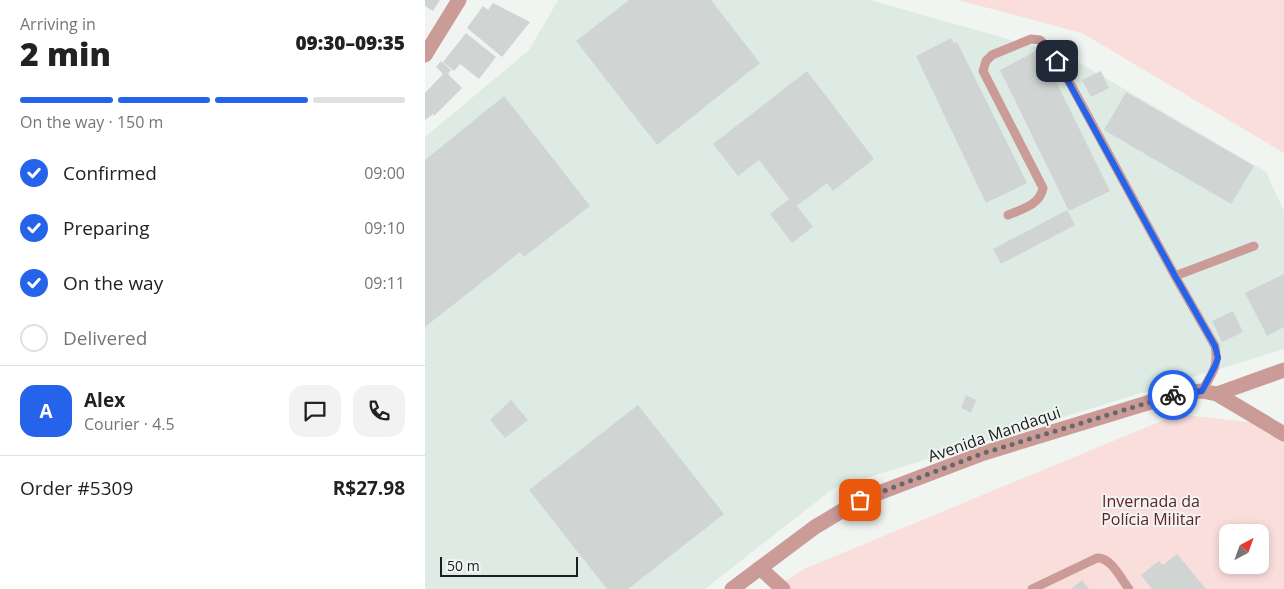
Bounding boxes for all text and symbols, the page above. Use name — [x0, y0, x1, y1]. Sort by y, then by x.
text: Arriving in — [20, 13, 96, 35]
text: 09:30–09:35 — [295, 30, 405, 56]
text: 2 min — [20, 32, 111, 75]
pin — [1036, 40, 1078, 82]
icon: home — [1043, 47, 1071, 75]
text: On the way · 150 m — [20, 111, 163, 133]
icon: check — [20, 159, 48, 187]
text: Confirmed — [63, 160, 157, 186]
text: 09:00 — [364, 162, 405, 184]
icon: check — [20, 214, 48, 242]
text: Preparing — [63, 215, 150, 241]
text: 09:10 — [364, 217, 405, 239]
icon: check — [20, 269, 48, 297]
text: On the way — [63, 270, 163, 296]
text: 09:11 — [364, 272, 405, 294]
text: Delivered — [63, 325, 147, 351]
courier — [1148, 370, 1198, 420]
icon: bike — [1159, 381, 1187, 409]
button: chat — [289, 385, 341, 437]
button: phone — [353, 385, 405, 437]
text: Alex — [84, 387, 125, 413]
text: A — [39, 398, 53, 424]
street label: Avenida Mandaqui — [925, 401, 1063, 467]
text: Courier · 4.5 — [84, 413, 175, 435]
text: Order #5309 — [20, 475, 133, 501]
text: R$27.98 — [333, 475, 405, 501]
pin — [839, 479, 881, 521]
icon: bag — [846, 486, 874, 514]
park label: Invernada da Polícia Militar — [1101, 490, 1201, 530]
north arrow — [1219, 524, 1269, 574]
map controls — [1219, 524, 1269, 574]
scale bar — [440, 554, 577, 577]
text: 50 m — [447, 556, 480, 575]

